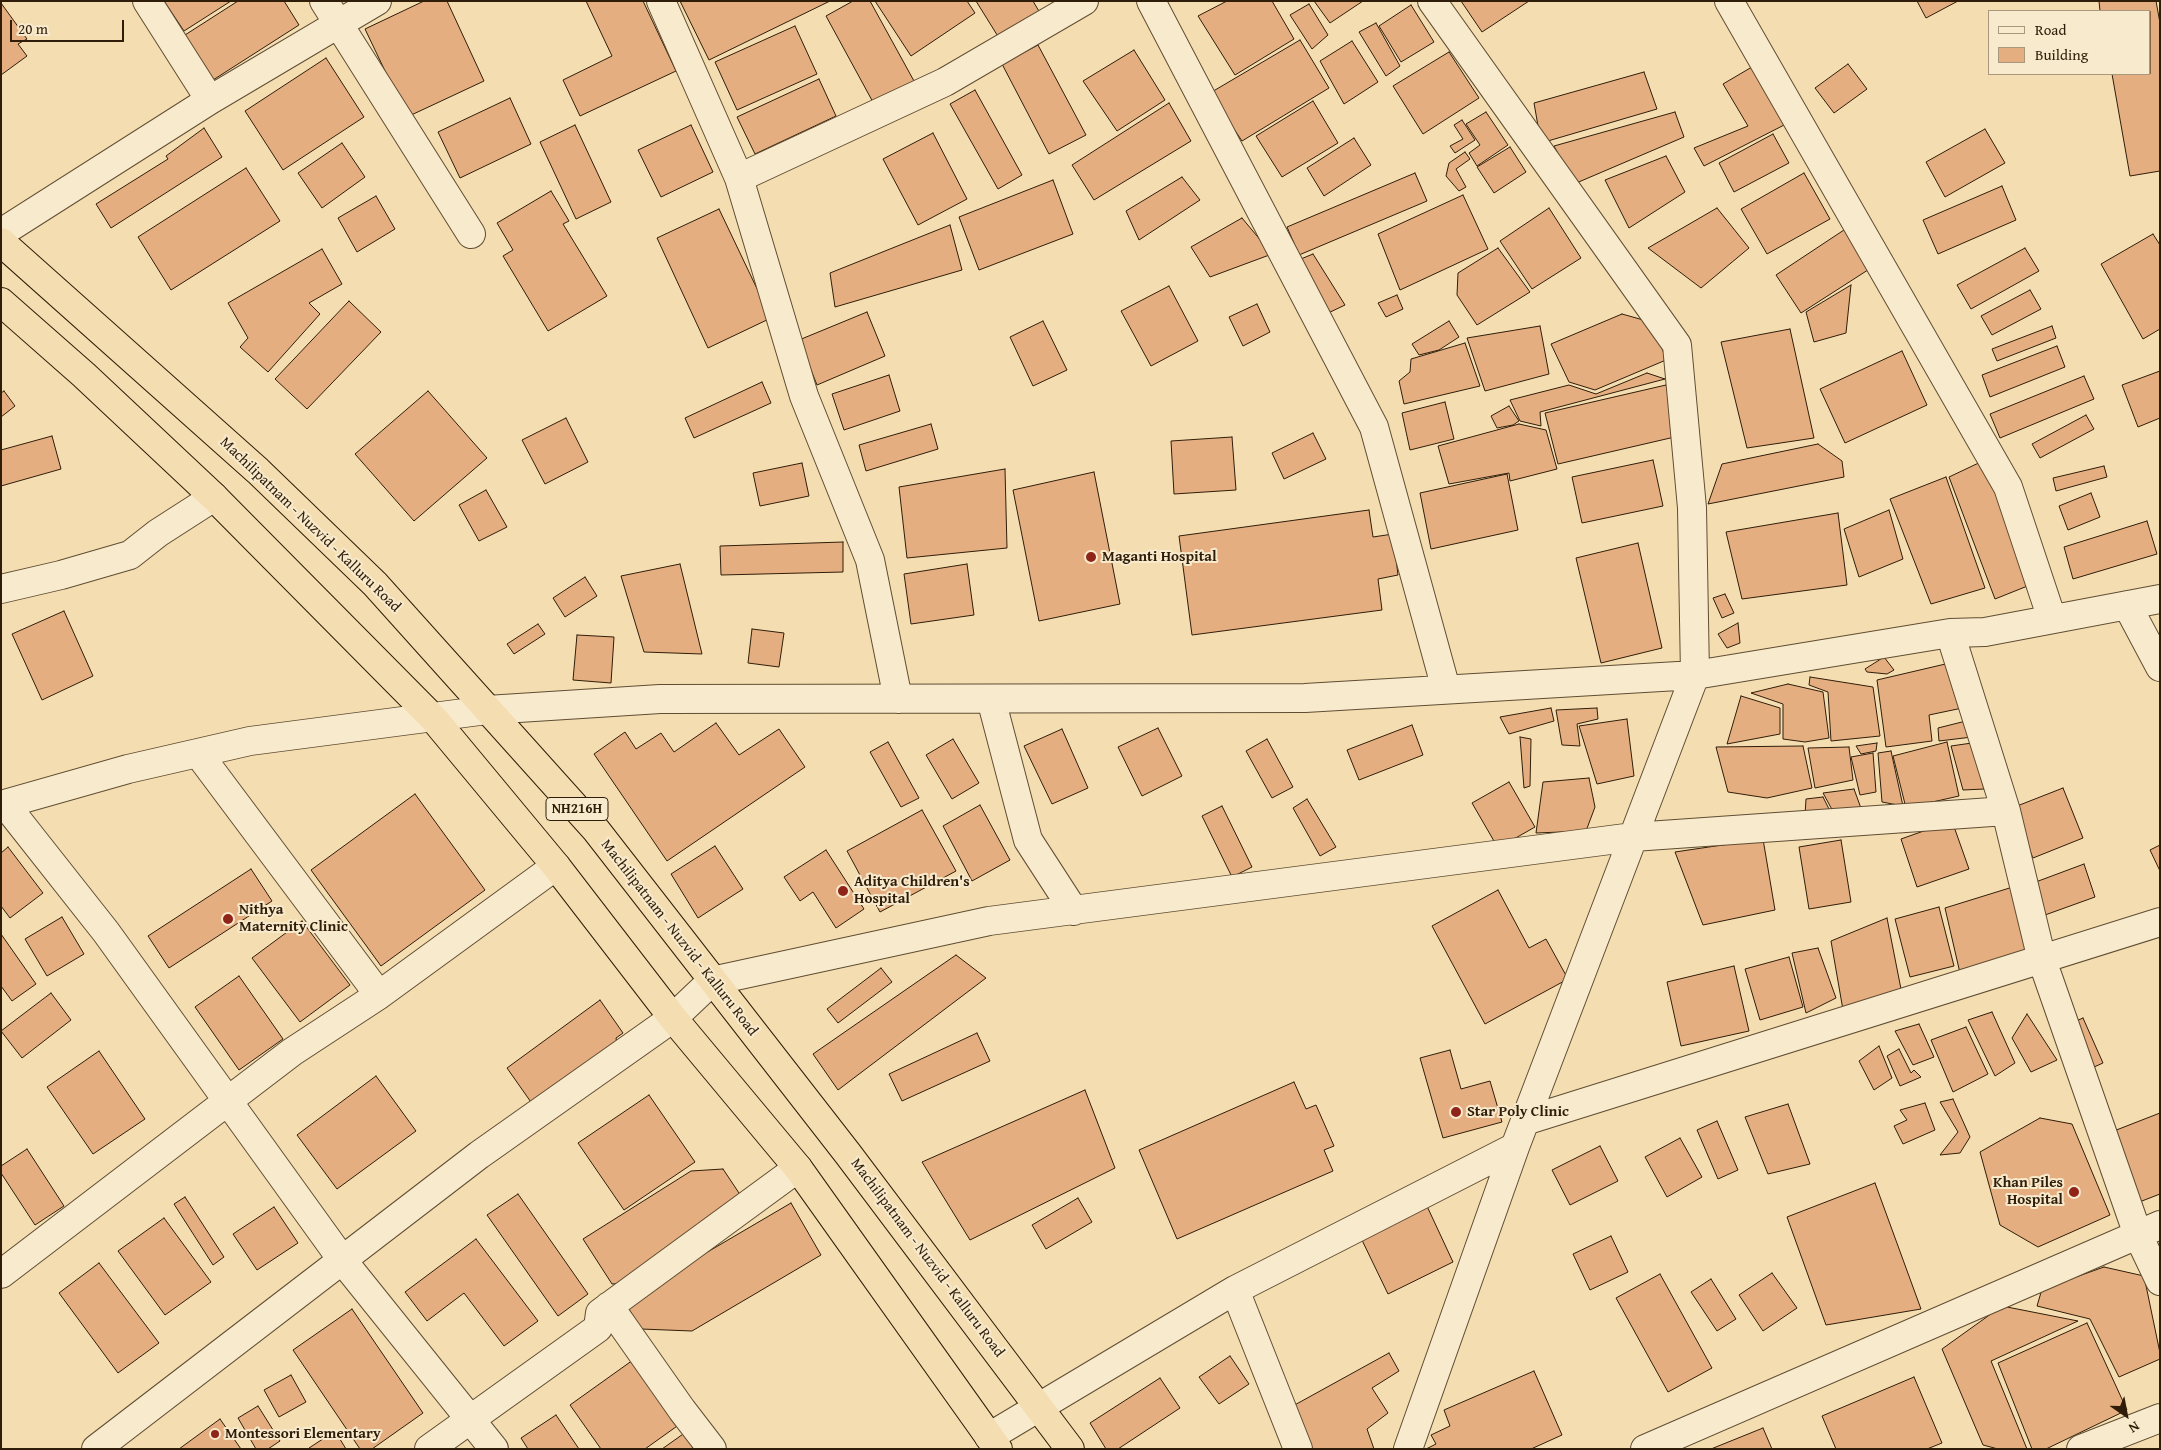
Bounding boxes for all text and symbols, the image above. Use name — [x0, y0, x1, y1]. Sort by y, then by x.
scale bar — [12, 10, 126, 42]
legend — [1988, 10, 2151, 75]
text: 20 m — [18, 18, 48, 39]
text: Road — [2035, 19, 2066, 40]
text: Building — [2035, 44, 2088, 65]
street label: Machilipatnam - Nuzvid - Kalluru Road — [216, 434, 404, 616]
place label: Maganti Hospital — [1102, 548, 1217, 566]
marker: Maganti Hospital — [1084, 550, 1098, 564]
road number: NH216H — [546, 798, 608, 821]
street label: Machilipatnam - Nuzvid - Kalluru Road — [597, 836, 761, 1040]
place label: Aditya Children's Hospital — [854, 873, 970, 908]
marker: Aditya Children's Hospital — [836, 884, 850, 898]
place label: Nithya Maternity Clinic — [239, 901, 348, 936]
marker: Nithya Maternity Clinic — [221, 912, 235, 926]
place label: Star Poly Clinic — [1467, 1103, 1569, 1121]
marker: Star Poly Clinic — [1449, 1105, 1463, 1119]
street label: Machilipatnam - Nuzvid - Kalluru Road — [846, 1155, 1008, 1361]
place label: Khan Piles Hospital — [1993, 1174, 2063, 1209]
marker: Khan Piles Hospital — [2067, 1185, 2081, 1199]
north arrow — [2101, 1390, 2151, 1440]
text: N — [2125, 1417, 2144, 1439]
place label: Montessori Elementary — [225, 1425, 381, 1443]
marker: Montessori Elementary — [209, 1428, 221, 1440]

